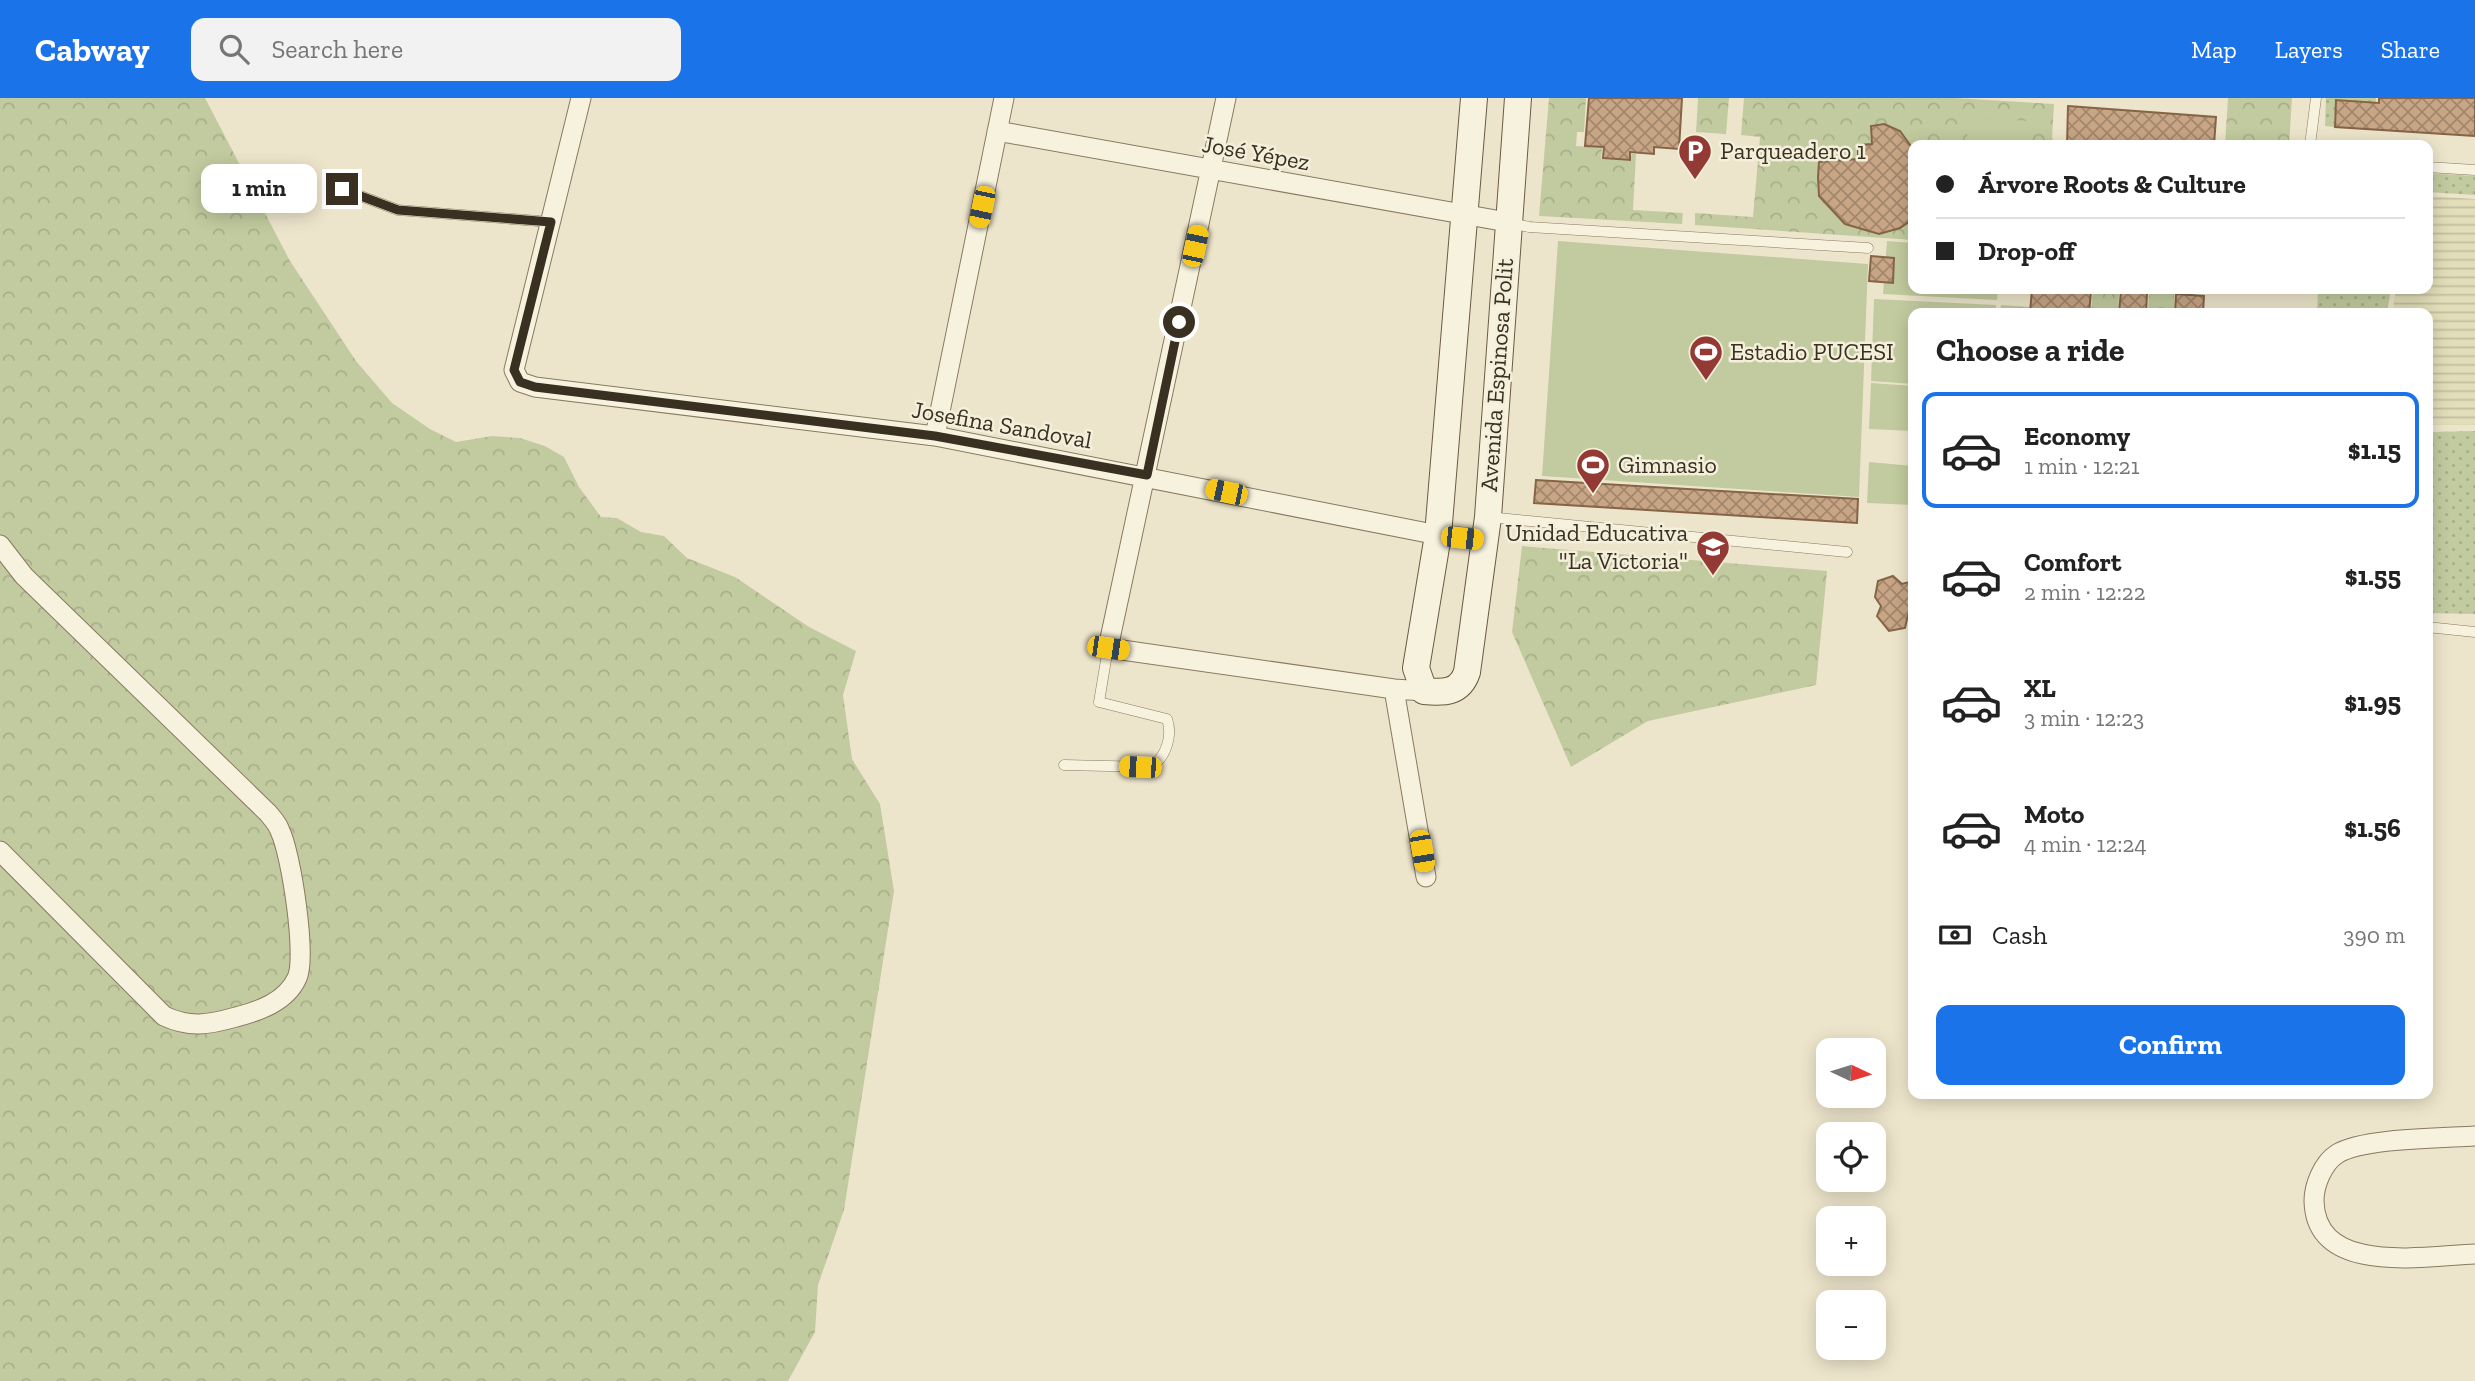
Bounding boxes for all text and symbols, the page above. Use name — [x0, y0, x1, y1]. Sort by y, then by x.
search box — [191, 18, 681, 81]
text: Cabway — [35, 30, 149, 69]
icon: search — [215, 30, 253, 68]
text: Search here — [271, 33, 403, 65]
text: Map — [2191, 35, 2237, 64]
text: Layers — [2275, 35, 2343, 64]
text: Share — [2381, 35, 2440, 64]
street label: José Yépez — [1200, 129, 1312, 176]
parking icon: Parqueadero 1 — [1676, 132, 1714, 181]
place label: Parqueadero 1 — [1720, 136, 1866, 165]
callout: 1 min — [202, 164, 318, 214]
text: Árvore Roots & Culture — [1978, 168, 2246, 200]
route end — [326, 173, 358, 205]
text: 1 min — [232, 174, 286, 202]
car — [968, 184, 997, 230]
car — [1181, 223, 1210, 269]
text: Drop-off — [1978, 235, 2075, 267]
street label: Avenida Espinosa Polit — [1474, 257, 1519, 493]
route start — [1163, 306, 1195, 338]
text: Choose a ride — [1936, 331, 2124, 369]
sports icon: Estadio PUCESI — [1687, 333, 1725, 382]
place label: Estadio PUCESI — [1730, 337, 1894, 366]
street label: Josefina Sandoval — [910, 394, 1094, 455]
icon: car — [1940, 419, 2003, 482]
text: Economy — [2024, 420, 2130, 452]
text: $1.15 — [2348, 434, 2401, 466]
sports icon: Gimnasio — [1574, 446, 1612, 495]
place label: Gimnasio — [1618, 450, 1717, 479]
text: 1 min · 12:21 — [2024, 452, 2140, 480]
car — [1204, 477, 1249, 507]
place label: Unidad Educativa "La Victoria" — [1505, 518, 1688, 575]
car — [1441, 525, 1484, 551]
school or university icon: Unidad Educativa "La Victoria" — [1694, 528, 1732, 577]
icon: car — [1940, 545, 2003, 608]
text: Comfort — [2024, 546, 2121, 578]
text: $1.55 — [2345, 560, 2401, 592]
text: 2 min · 12:22 — [2024, 578, 2146, 606]
car — [1086, 635, 1131, 661]
icon: car — [1940, 671, 2003, 734]
text: XL — [2024, 672, 2056, 704]
text: $1.95 — [2344, 686, 2401, 718]
text: 3 min · 12:23 — [2024, 704, 2144, 732]
car — [1119, 756, 1162, 778]
icon: car — [1940, 797, 2003, 860]
text: Moto — [2024, 798, 2084, 830]
text: $1.56 — [2344, 812, 2401, 844]
car — [1409, 828, 1436, 874]
text: 4 min · 12:24 — [2024, 830, 2147, 858]
icon: cash — [1936, 916, 1974, 954]
text: Cash — [1992, 919, 2047, 951]
text: 390 m — [2343, 921, 2405, 949]
button: Confirm — [1936, 1005, 2405, 1085]
north arrow — [1816, 1038, 1886, 1108]
map controls — [1816, 1038, 1886, 1360]
button: locate — [1816, 1122, 1886, 1192]
button: + — [1816, 1206, 1886, 1276]
button: − — [1816, 1290, 1886, 1360]

